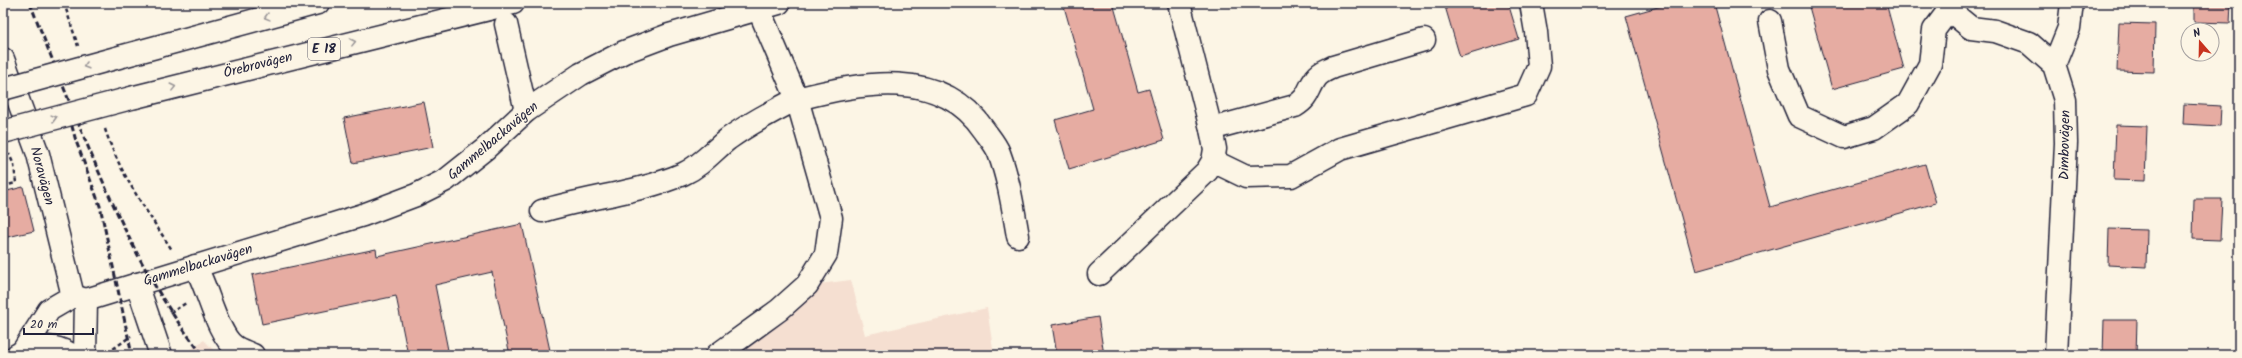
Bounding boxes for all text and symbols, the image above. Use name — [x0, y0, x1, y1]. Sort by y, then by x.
one-way arrow — [263, 12, 270, 21]
north arrow — [2180, 22, 2220, 62]
text: N — [2191, 24, 2203, 43]
road number: E 18 — [308, 38, 340, 60]
one-way arrow — [350, 38, 356, 46]
street label: Örebrovägen — [221, 46, 295, 84]
one-way arrow — [82, 61, 89, 70]
one-way arrow — [169, 83, 176, 92]
street label: Gammelbackavägen — [443, 96, 543, 186]
street label: Dimbovägen — [2053, 110, 2077, 180]
one-way arrow — [50, 114, 57, 123]
street label: Noravägen — [24, 144, 60, 208]
street label: Gammelbackavägen — [141, 238, 255, 292]
scale bar — [24, 310, 93, 336]
text: 20 m — [30, 315, 58, 334]

